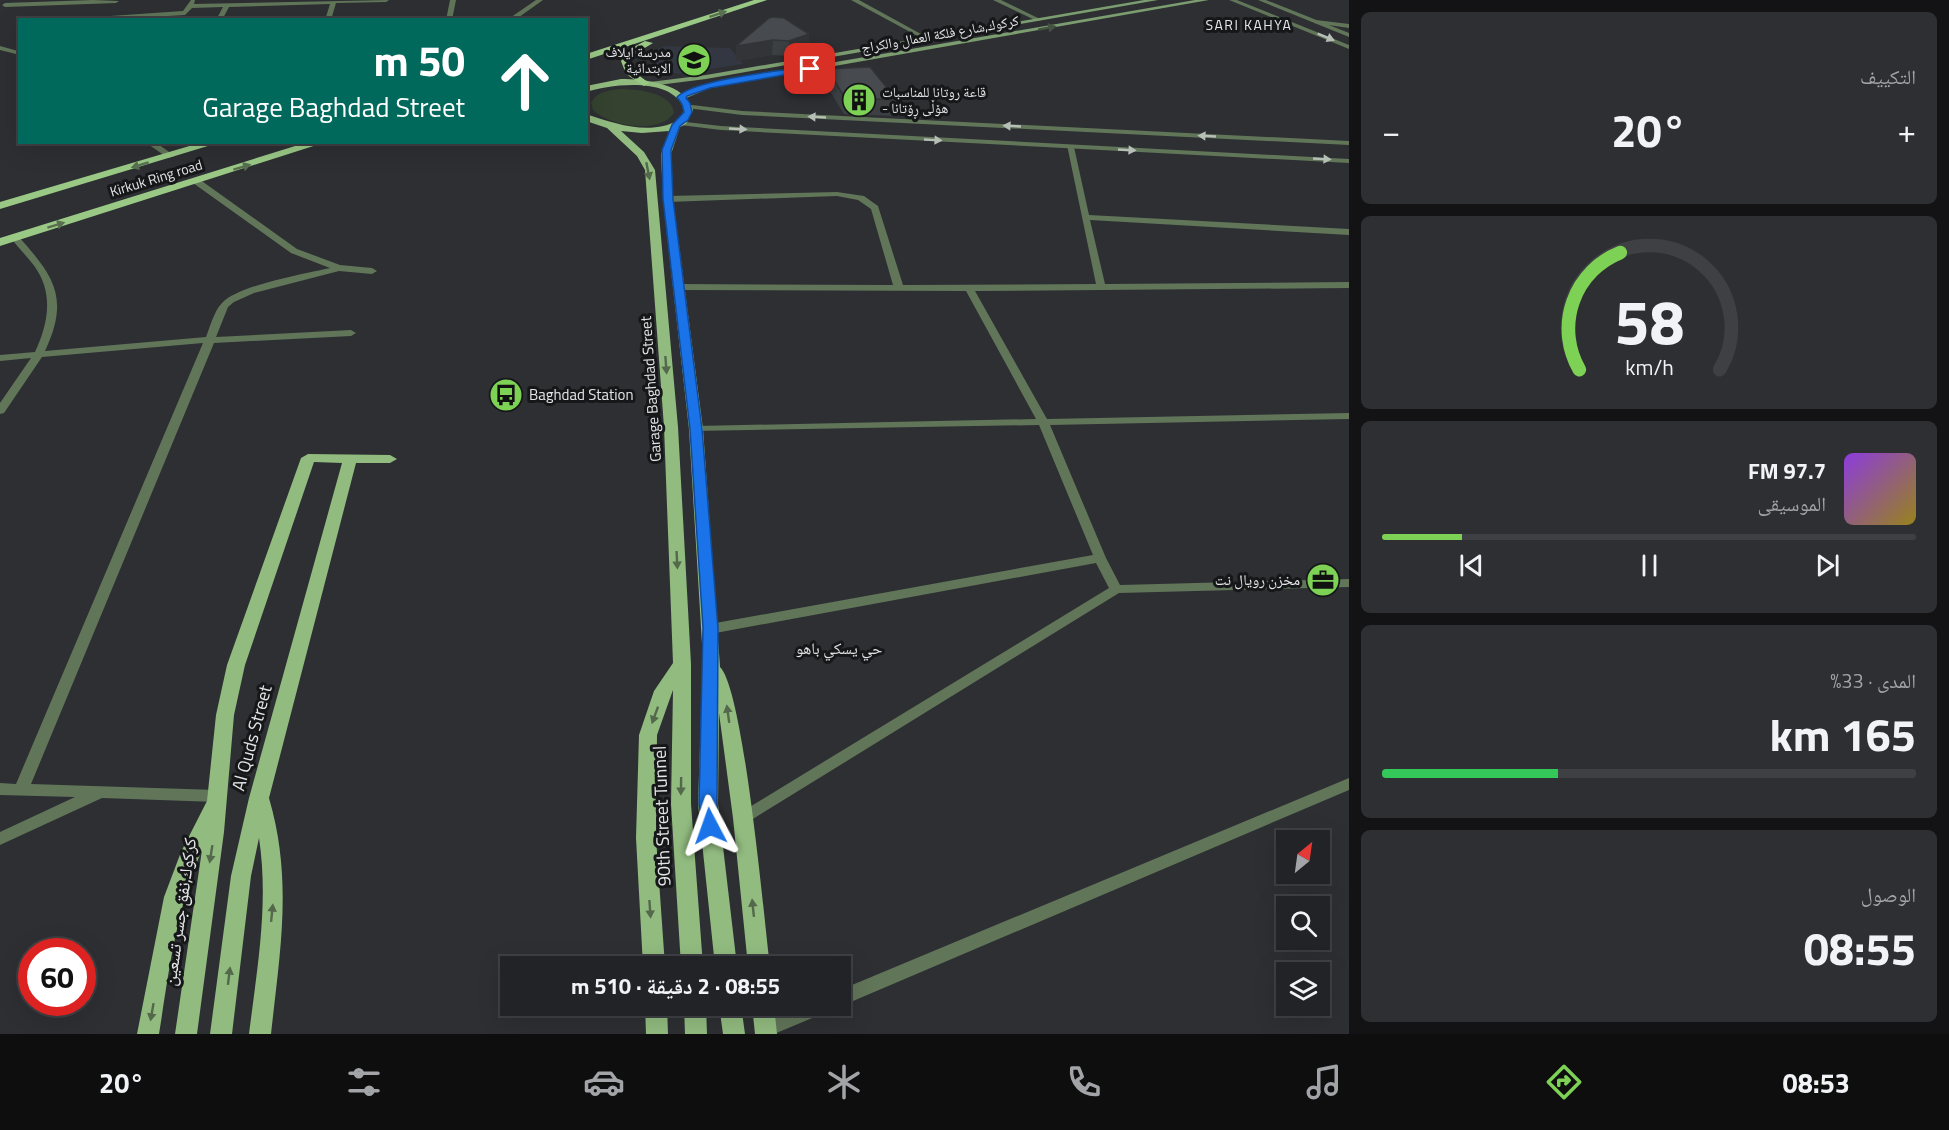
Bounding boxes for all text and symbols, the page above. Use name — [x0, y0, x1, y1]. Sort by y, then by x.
one-way arrow — [709, 9, 727, 19]
street label: كركوك,شارع فلكة العمال والكراج — [859, 9, 1021, 58]
district label: SARI KAHYA — [1206, 14, 1292, 35]
one-way arrow — [1037, 23, 1056, 32]
text: 50 m — [373, 28, 465, 92]
one-way arrow — [1317, 32, 1335, 42]
place label: مدرسة ايلاف الابتدائية — [605, 41, 671, 78]
icon: ahead — [486, 42, 564, 120]
school or university icon: مدرسة ايلاف الابتدائية — [676, 42, 712, 78]
pin — [784, 43, 835, 94]
icon: arrive — [793, 52, 826, 85]
text: التكييف — [1860, 61, 1916, 92]
place label: قاعة روتانا للمناسبات - هۆڵی ڕۆتانا — [882, 81, 986, 120]
building icon: قاعة روتانا للمناسبات - هۆڵی ڕۆتانا — [841, 82, 877, 118]
text: Garage Baghdad Street — [202, 86, 465, 127]
text: 20° — [1611, 96, 1687, 164]
text: − — [1382, 106, 1400, 156]
text: + — [1898, 106, 1916, 156]
one-way arrow — [808, 112, 827, 121]
one-way arrow — [1002, 122, 1021, 131]
one-way arrow — [728, 125, 747, 134]
one-way arrow — [1197, 132, 1216, 141]
one-way arrow — [923, 135, 942, 144]
one-way arrow — [1118, 145, 1137, 154]
street label: Kirkuk Ring road — [107, 153, 205, 202]
one-way arrow — [1313, 155, 1332, 164]
one-way arrow — [131, 161, 149, 170]
one-way arrow — [233, 162, 251, 171]
one-way arrow — [644, 162, 653, 181]
one-way arrow — [47, 220, 65, 229]
text: 58 — [1614, 273, 1684, 368]
street label: Garage Baghdad Street — [634, 315, 667, 463]
text: km/h — [1625, 351, 1673, 383]
one-way arrow — [662, 356, 671, 375]
bus stop icon: Baghdad Station — [488, 377, 524, 413]
place label: Baghdad Station — [529, 383, 634, 406]
text: 97.7 FM — [1748, 454, 1826, 488]
text: الموسيقى — [1758, 488, 1826, 519]
icon: previous — [1455, 549, 1488, 582]
icon: pause — [1633, 549, 1666, 582]
icon: next — [1811, 549, 1844, 582]
one-way arrow — [673, 551, 682, 570]
office icon: مخزن رويال نت — [1305, 562, 1341, 598]
place label: مخزن رويال نت — [1215, 568, 1300, 591]
district label: حي يسكي باهو — [796, 636, 882, 661]
text: المدى · 33% — [1830, 665, 1916, 696]
street label: Al Quds Street — [224, 681, 279, 794]
text: 165 km — [1770, 700, 1916, 768]
one-way arrow — [724, 705, 733, 724]
one-way arrow — [649, 707, 659, 725]
street label: 90th Street Tunnel — [646, 745, 677, 887]
one-way arrow — [676, 776, 686, 795]
position arrow — [678, 794, 742, 858]
north arrow — [1276, 830, 1330, 884]
map controls — [1276, 830, 1330, 1016]
street label: كركوك,نفق جسر تسعين — [156, 836, 203, 988]
one-way arrow — [206, 845, 215, 864]
text: الوصول — [1861, 879, 1916, 910]
button: search — [1276, 896, 1330, 950]
one-way arrow — [748, 898, 757, 917]
one-way arrow — [646, 900, 655, 919]
one-way arrow — [267, 904, 277, 923]
text: 08:55 — [1804, 914, 1916, 982]
speed limit sign: 60 — [18, 938, 96, 1016]
button: layers — [1276, 962, 1330, 1016]
one-way arrow — [224, 966, 233, 985]
text: 08:55 · 2 دقيقة · 510 m — [571, 969, 780, 1003]
one-way arrow — [147, 1002, 156, 1021]
icon: filters — [343, 1061, 385, 1103]
icon: car — [583, 1061, 625, 1103]
icon: climate — [823, 1061, 865, 1103]
icon: phone — [1063, 1061, 1105, 1103]
icon: music — [1303, 1061, 1345, 1103]
icon: directions — [1543, 1061, 1585, 1103]
text: 20° — [99, 1062, 144, 1103]
text: 08:53 — [1783, 1062, 1850, 1103]

